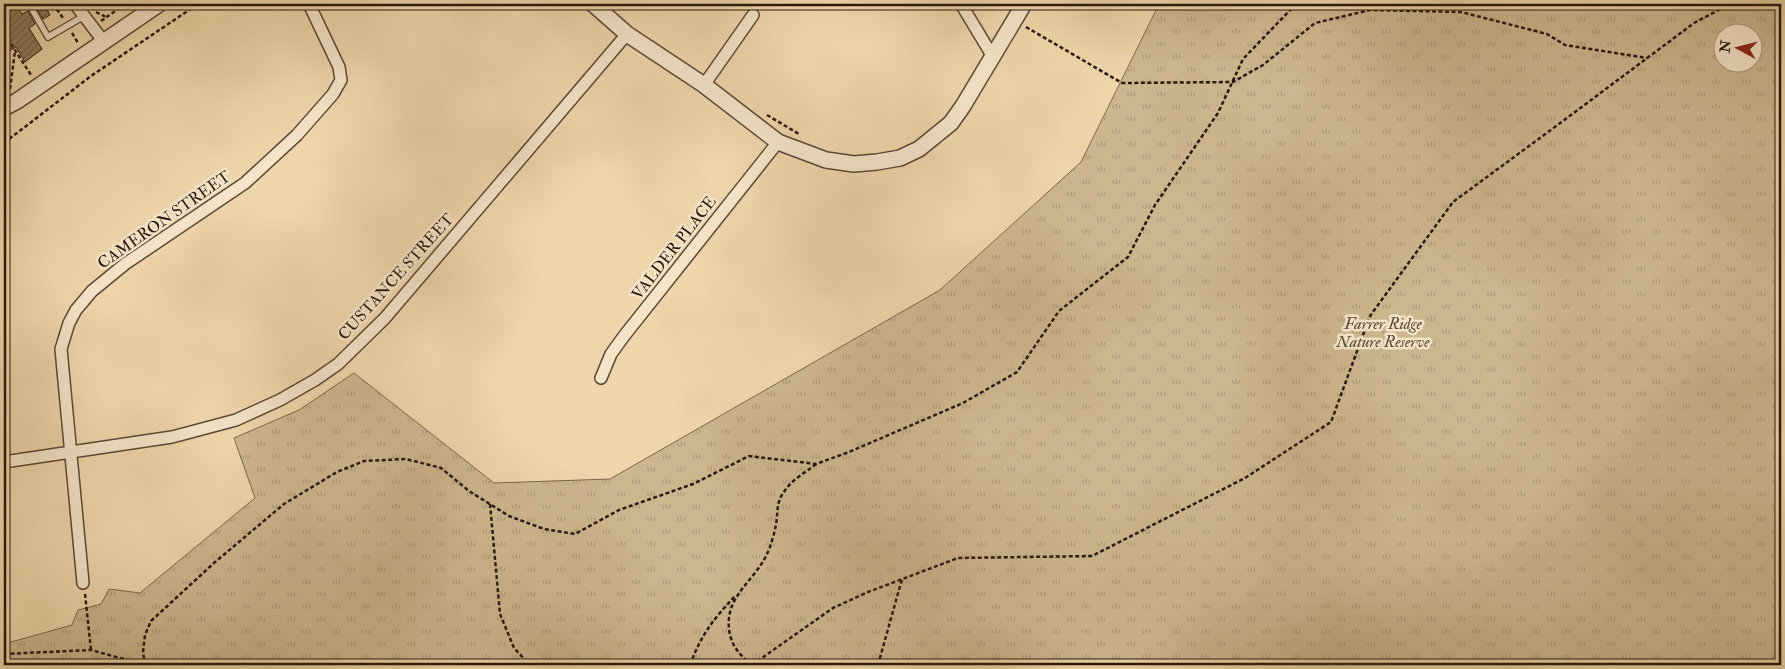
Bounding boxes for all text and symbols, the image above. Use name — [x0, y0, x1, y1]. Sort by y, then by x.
north arrow — [1712, 22, 1762, 72]
text: N — [1716, 39, 1735, 55]
street label: CAMERON STREET — [94, 167, 234, 273]
street label: VALDER PLACE — [627, 192, 721, 304]
street label: CUSTANCE STREET — [334, 209, 458, 344]
park label: Farrer Ridge Nature Reserve — [1336, 314, 1430, 352]

